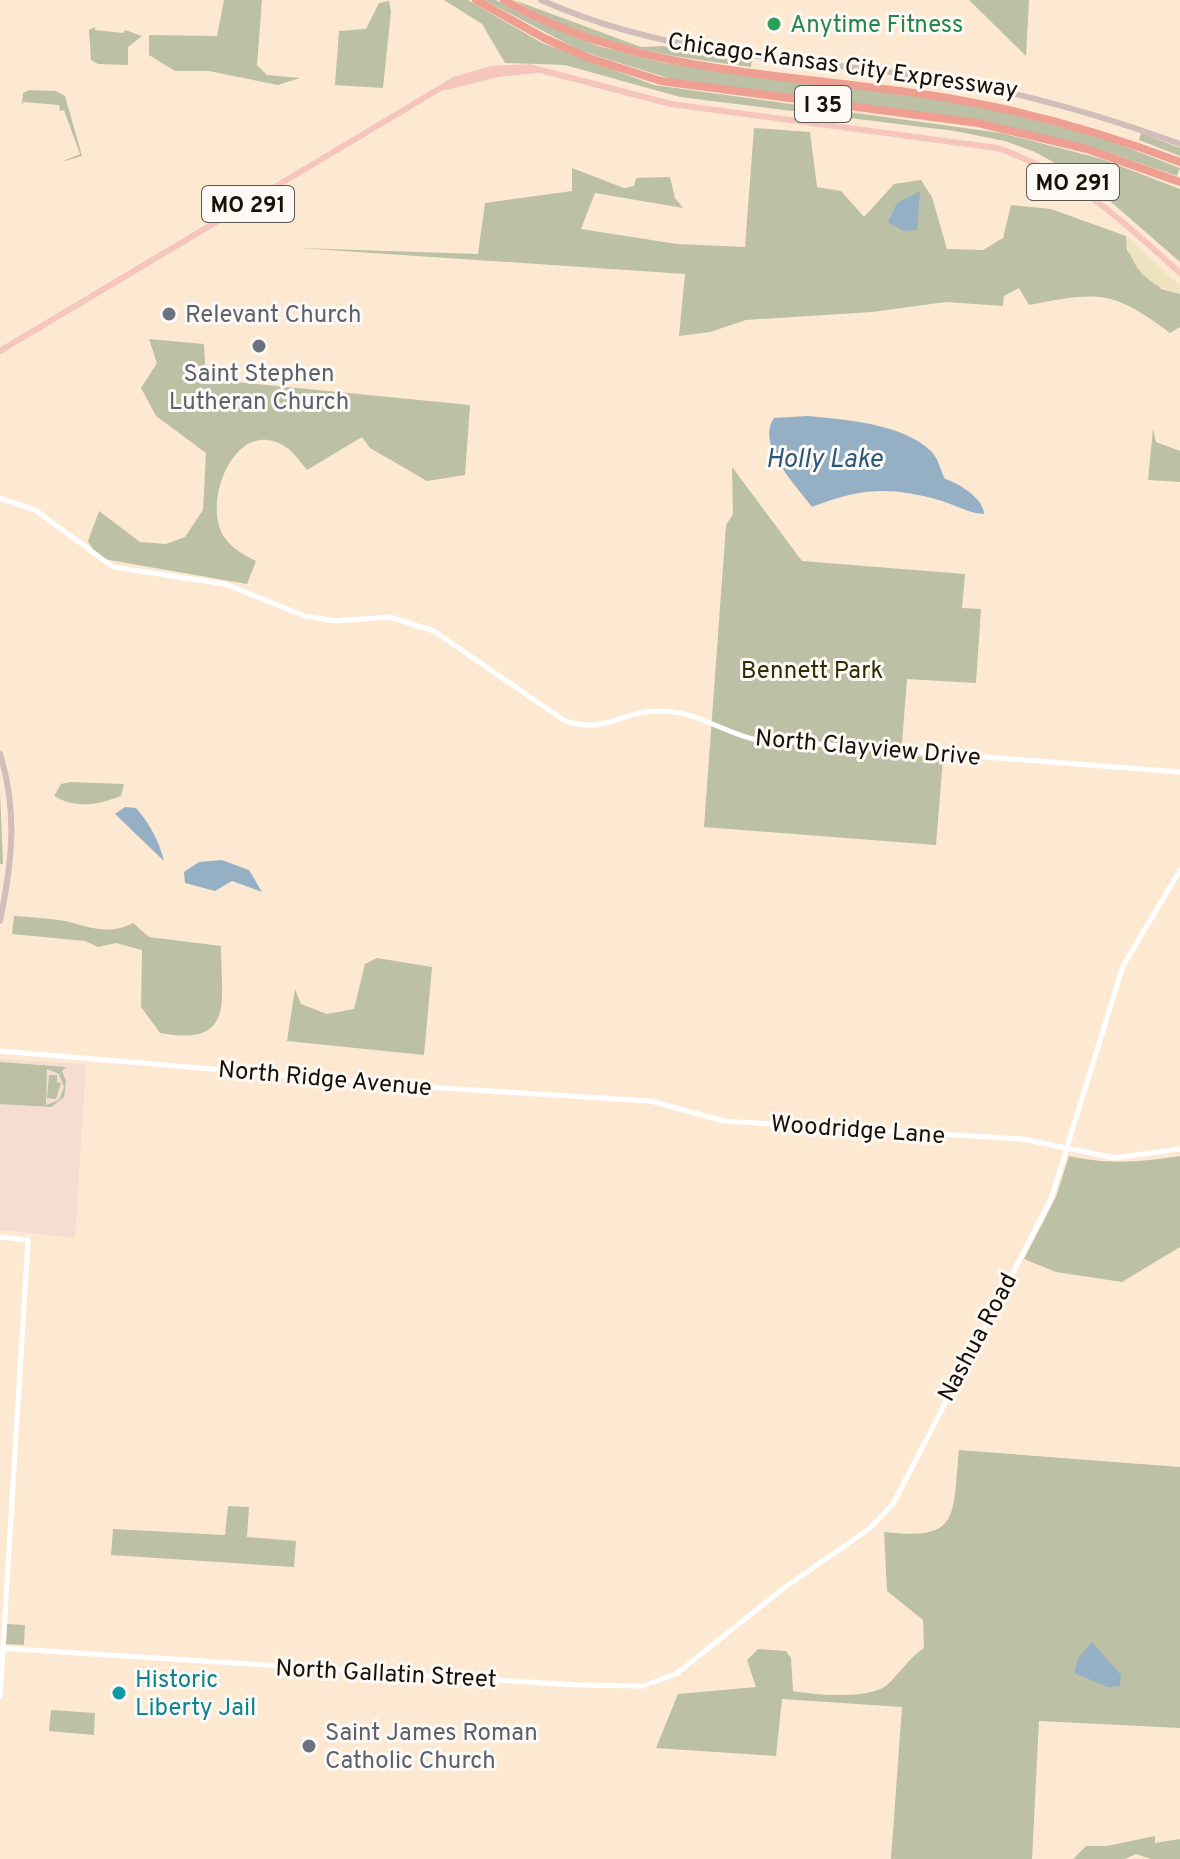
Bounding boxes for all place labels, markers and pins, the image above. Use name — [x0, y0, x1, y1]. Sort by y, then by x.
place label: Anytime Fitness — [790, 11, 963, 41]
marker: Anytime Fitness — [765, 15, 783, 33]
place label: Relevant Church — [185, 301, 362, 331]
marker: Relevant Church — [160, 305, 178, 323]
marker: Saint Stephen Lutheran Church — [250, 337, 268, 355]
place label: Saint Stephen Lutheran Church — [169, 360, 349, 418]
place label: Historic Liberty Jail — [135, 1666, 256, 1724]
marker: Historic Liberty Jail — [110, 1684, 128, 1702]
place label: Saint James Roman Catholic Church — [325, 1719, 538, 1777]
marker: Saint James Roman Catholic Church — [300, 1737, 318, 1755]

